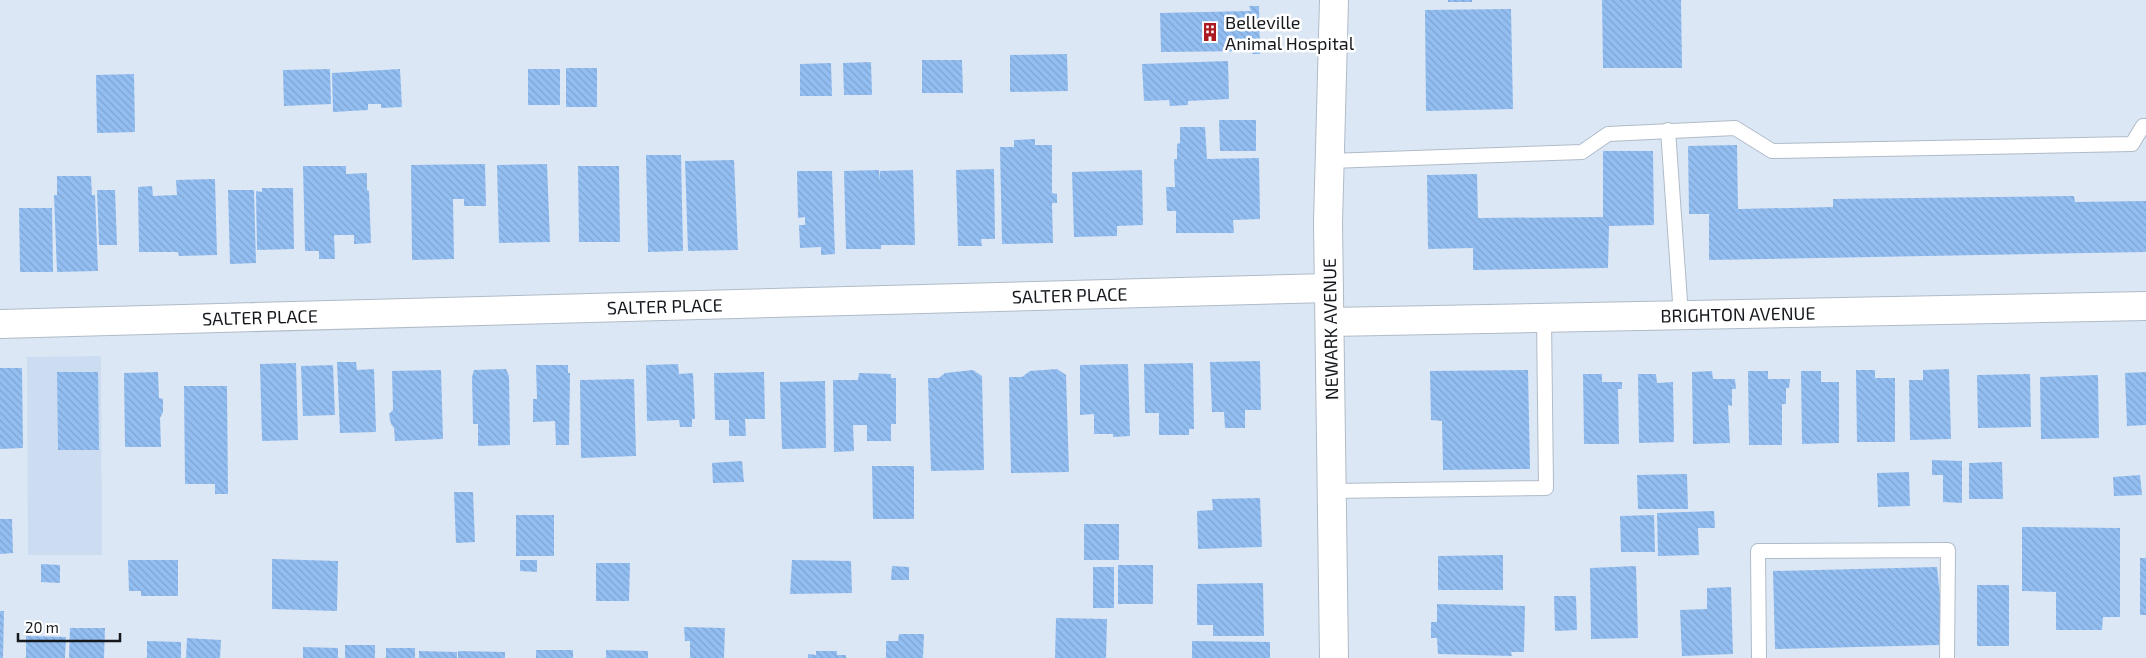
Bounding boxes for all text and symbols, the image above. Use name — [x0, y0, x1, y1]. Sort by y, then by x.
place label: Belleville Animal Hospital — [1225, 11, 1355, 54]
building icon: Belleville Animal Hospital — [1199, 21, 1221, 43]
street label: NEWARK AVENUE — [1318, 258, 1342, 400]
street label: SALTER PLACE — [1011, 282, 1128, 308]
street label: SALTER PLACE — [607, 293, 723, 319]
street label: BRIGHTON AVENUE — [1660, 301, 1816, 327]
street label: SALTER PLACE — [202, 304, 318, 330]
scale bar — [18, 610, 120, 642]
text: 20 m — [25, 618, 59, 636]

